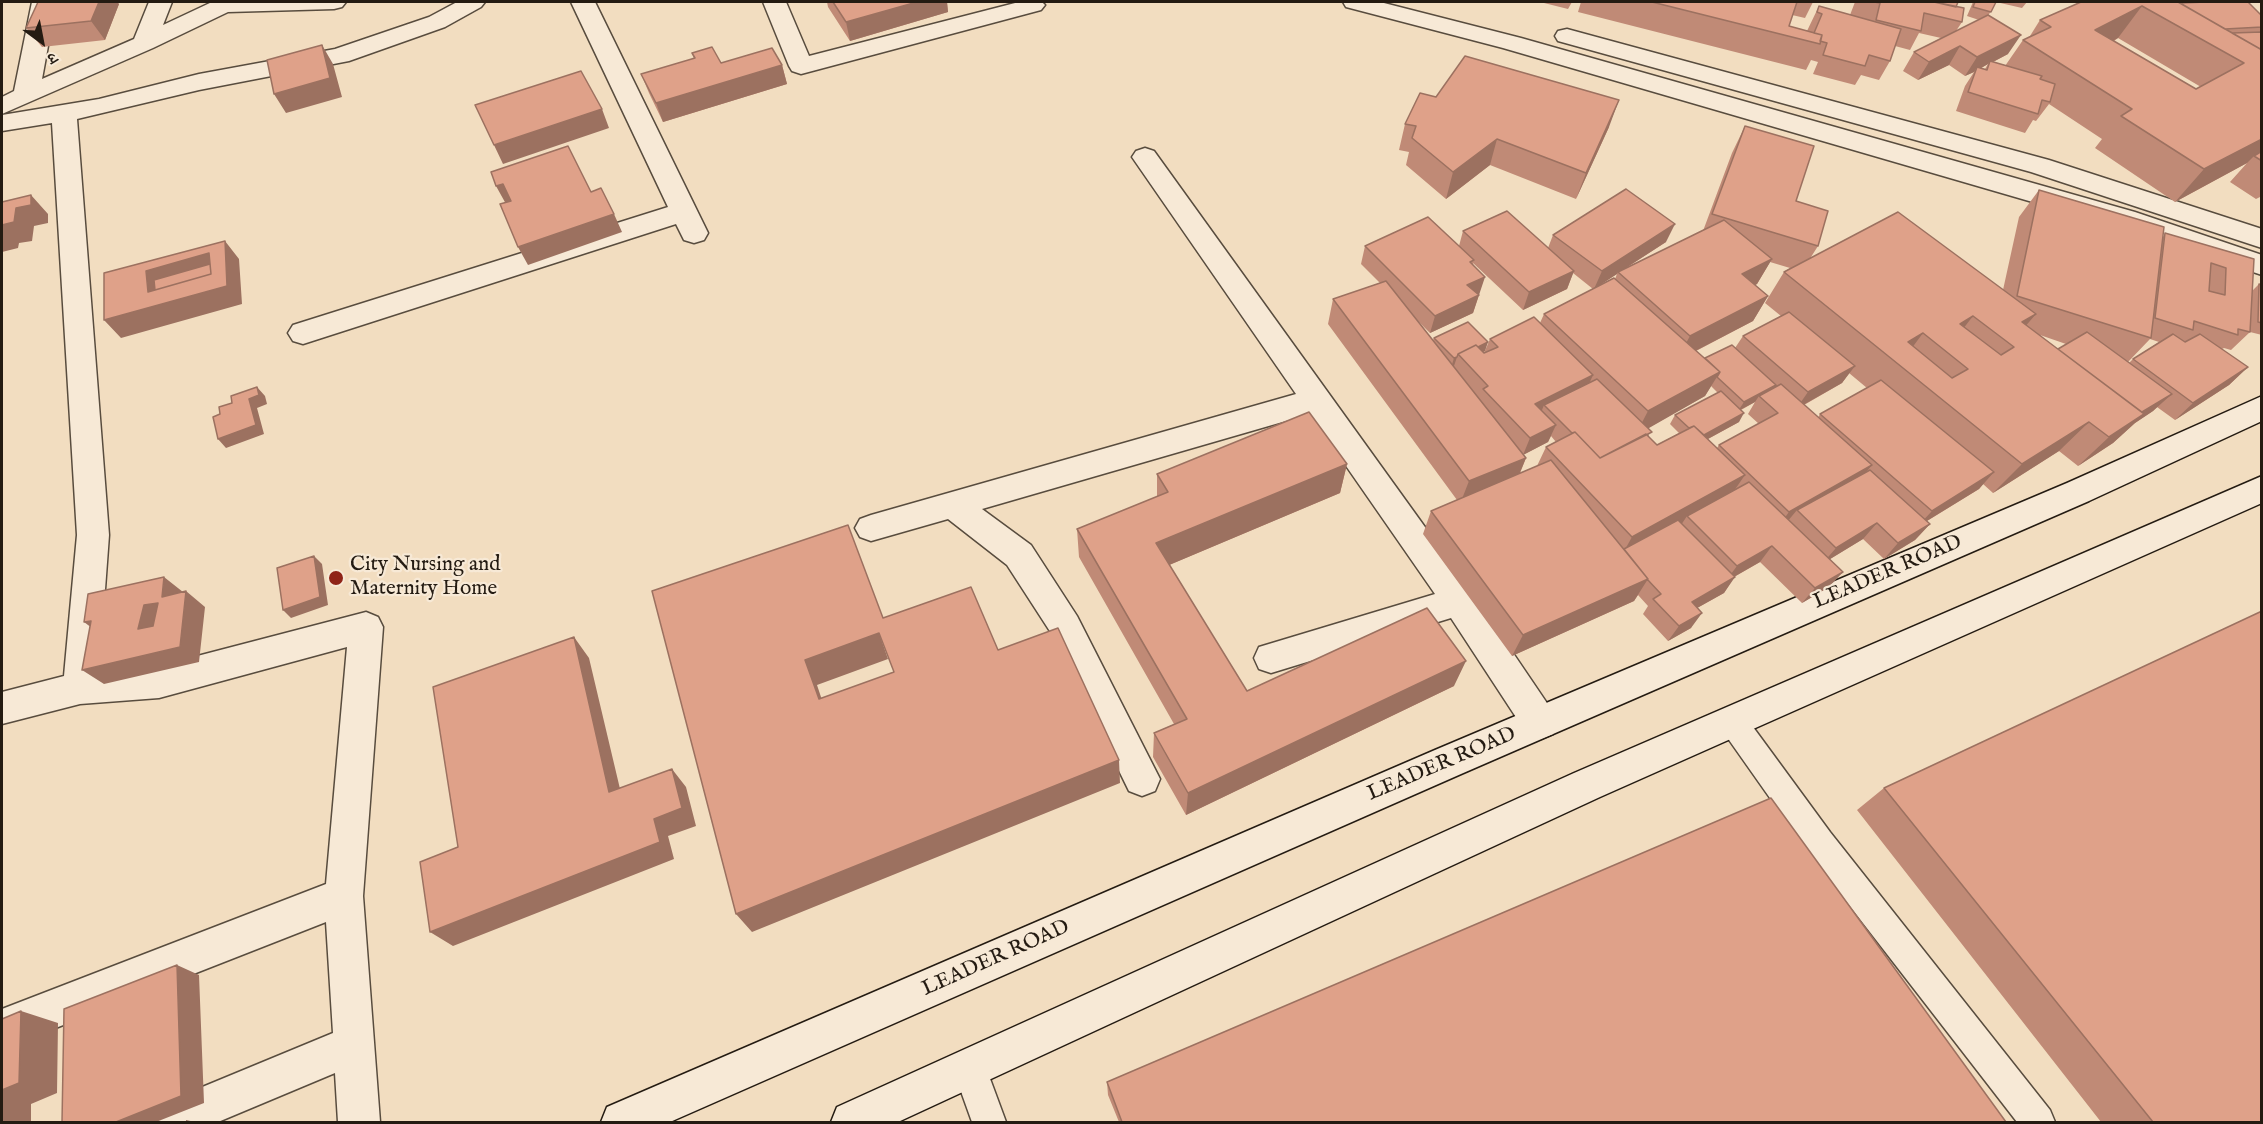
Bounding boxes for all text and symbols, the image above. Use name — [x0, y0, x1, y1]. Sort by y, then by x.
north arrow — [12, 12, 72, 72]
text: उ — [43, 47, 60, 68]
street label: LEADER ROAD — [1810, 530, 1966, 616]
place label: City Nursing and Maternity Home — [350, 553, 500, 603]
marker: City Nursing and Maternity Home — [327, 569, 345, 587]
street label: LEADER ROAD — [1364, 722, 1520, 808]
street label: LEADER ROAD — [918, 915, 1074, 1003]

